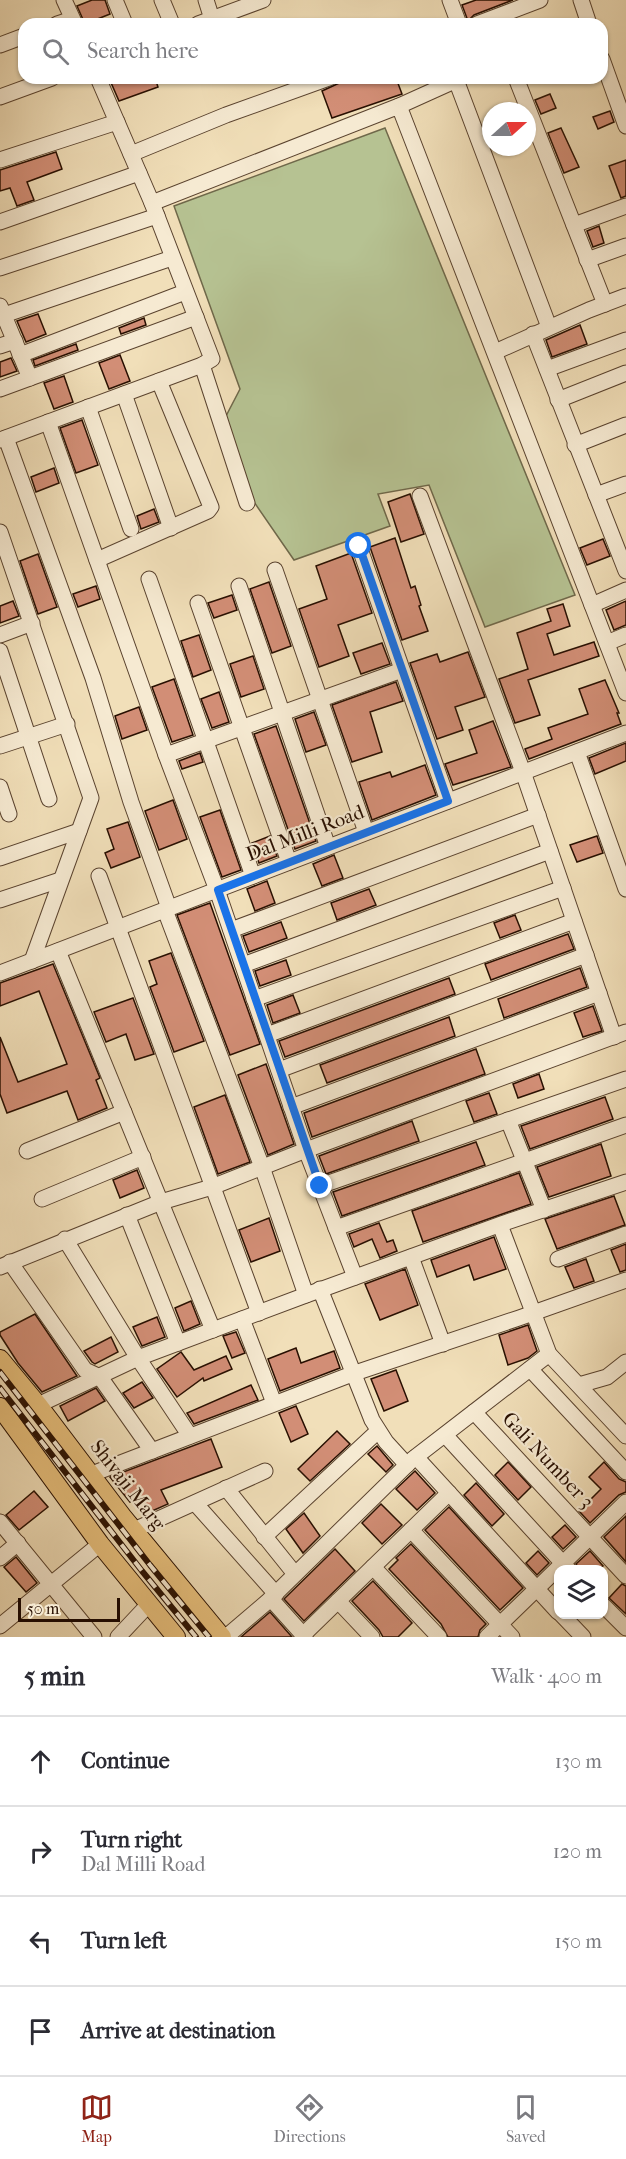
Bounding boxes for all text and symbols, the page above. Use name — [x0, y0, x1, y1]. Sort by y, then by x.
search box — [18, 18, 608, 84]
icon: search — [39, 35, 72, 68]
text: Search here — [87, 38, 199, 64]
north arrow — [482, 102, 536, 156]
route start — [345, 532, 371, 558]
street label: Dal Milli Road — [243, 800, 368, 866]
route end — [306, 1172, 332, 1198]
street label: Gali Number 3 — [498, 1407, 598, 1513]
street label: Shivaji Marg — [86, 1435, 171, 1535]
map controls — [554, 1565, 608, 1619]
button: layers — [554, 1565, 608, 1619]
scale bar — [18, 1595, 120, 1622]
text: 50 m — [27, 1599, 59, 1618]
text: 5 min — [24, 1661, 85, 1692]
text: Walk · 400 m — [491, 1665, 602, 1688]
icon: ahead — [24, 1745, 57, 1778]
text: Continue — [81, 1748, 170, 1774]
text: 130 m — [555, 1750, 602, 1773]
text: Turn right — [81, 1827, 182, 1853]
icon: right — [24, 1835, 57, 1868]
text: 120 m — [553, 1840, 602, 1863]
text: Dal Milli Road — [81, 1853, 205, 1876]
icon: left — [24, 1925, 57, 1958]
text: Turn left — [81, 1928, 167, 1954]
text: 150 m — [554, 1930, 602, 1953]
icon: arrive — [24, 2015, 57, 2048]
text: Arrive at destination — [81, 2018, 275, 2044]
tab: Map — [80, 2091, 113, 2146]
tab: Directions — [274, 2091, 346, 2146]
tab: Saved — [506, 2091, 546, 2146]

